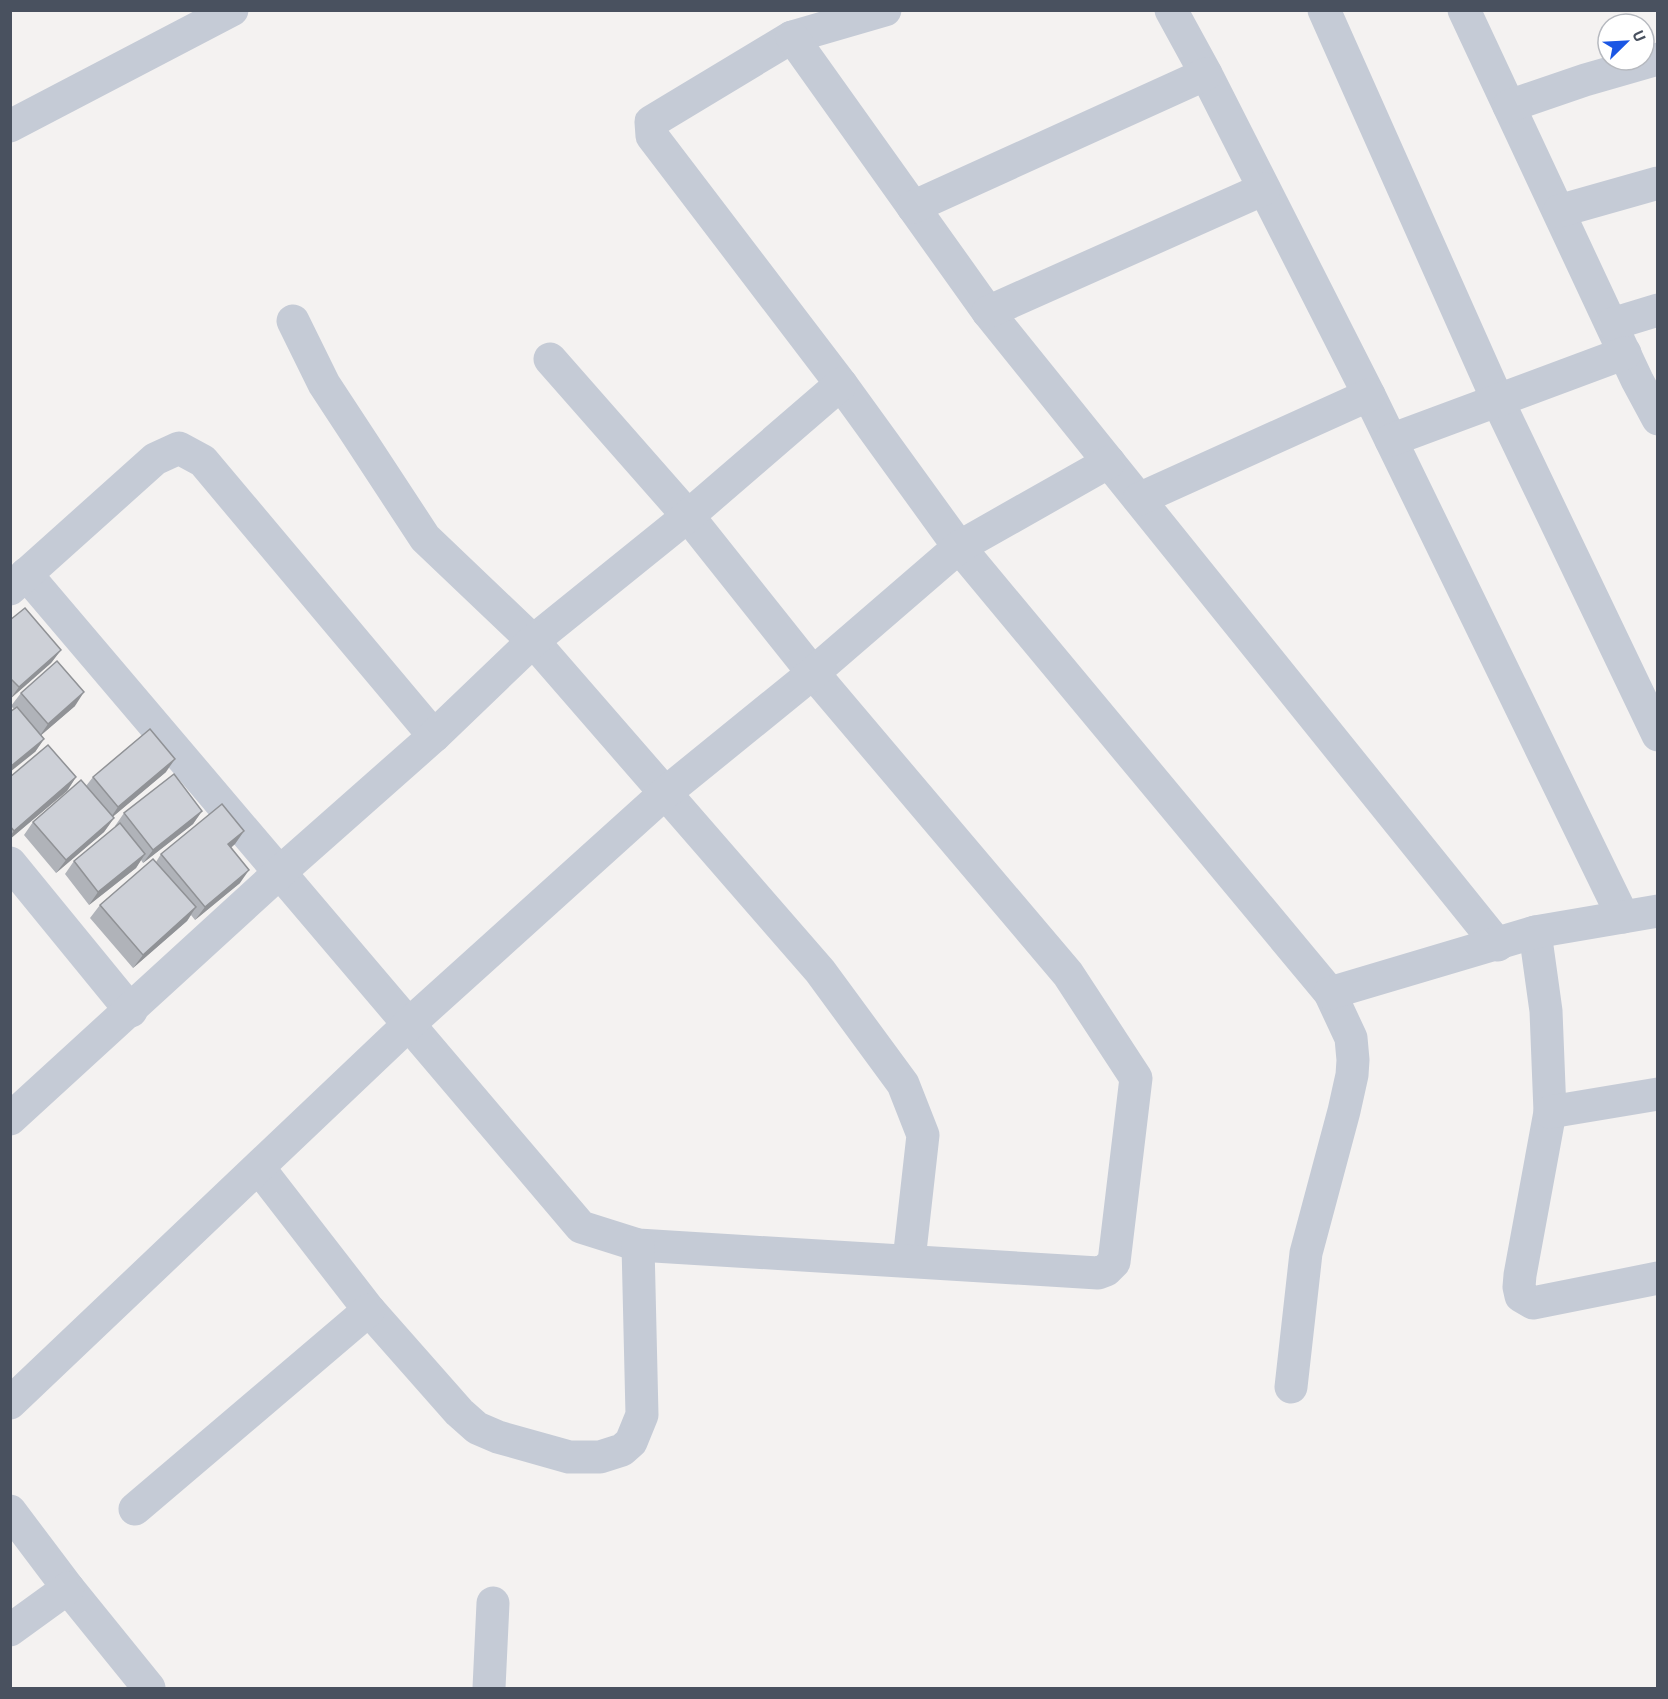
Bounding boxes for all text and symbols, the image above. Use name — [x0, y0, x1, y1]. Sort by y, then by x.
north arrow — [1596, 12, 1656, 72]
text: U — [1627, 26, 1653, 46]

